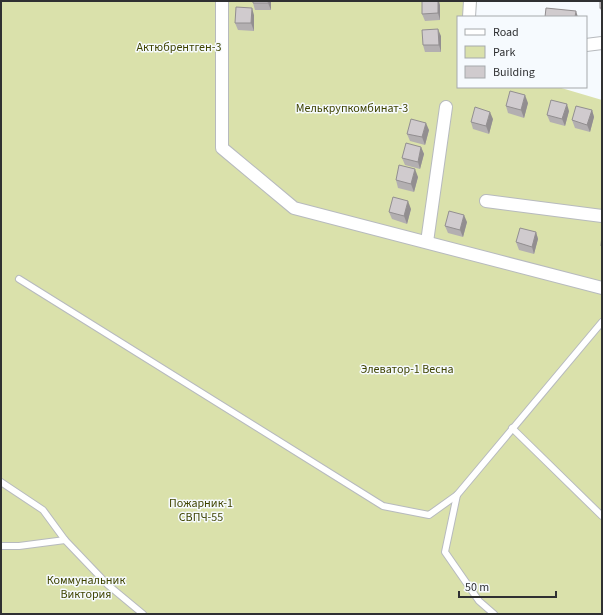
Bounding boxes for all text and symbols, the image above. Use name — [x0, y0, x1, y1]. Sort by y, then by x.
legend — [457, 16, 587, 88]
text: Road — [493, 24, 519, 41]
park label: Актюбрентген-3 — [137, 39, 221, 56]
text: Park — [493, 44, 515, 61]
text: Building — [493, 64, 535, 81]
park label: Мелькрупкомбинат-3 — [296, 100, 408, 117]
park label: Элеватор-1 Весна — [360, 361, 454, 378]
park label: Пожарник-1 СВПЧ-55 — [169, 495, 233, 526]
park label: Коммунальник Виктория — [47, 572, 125, 603]
scale bar — [459, 573, 556, 599]
text: 50 m — [465, 579, 489, 596]

